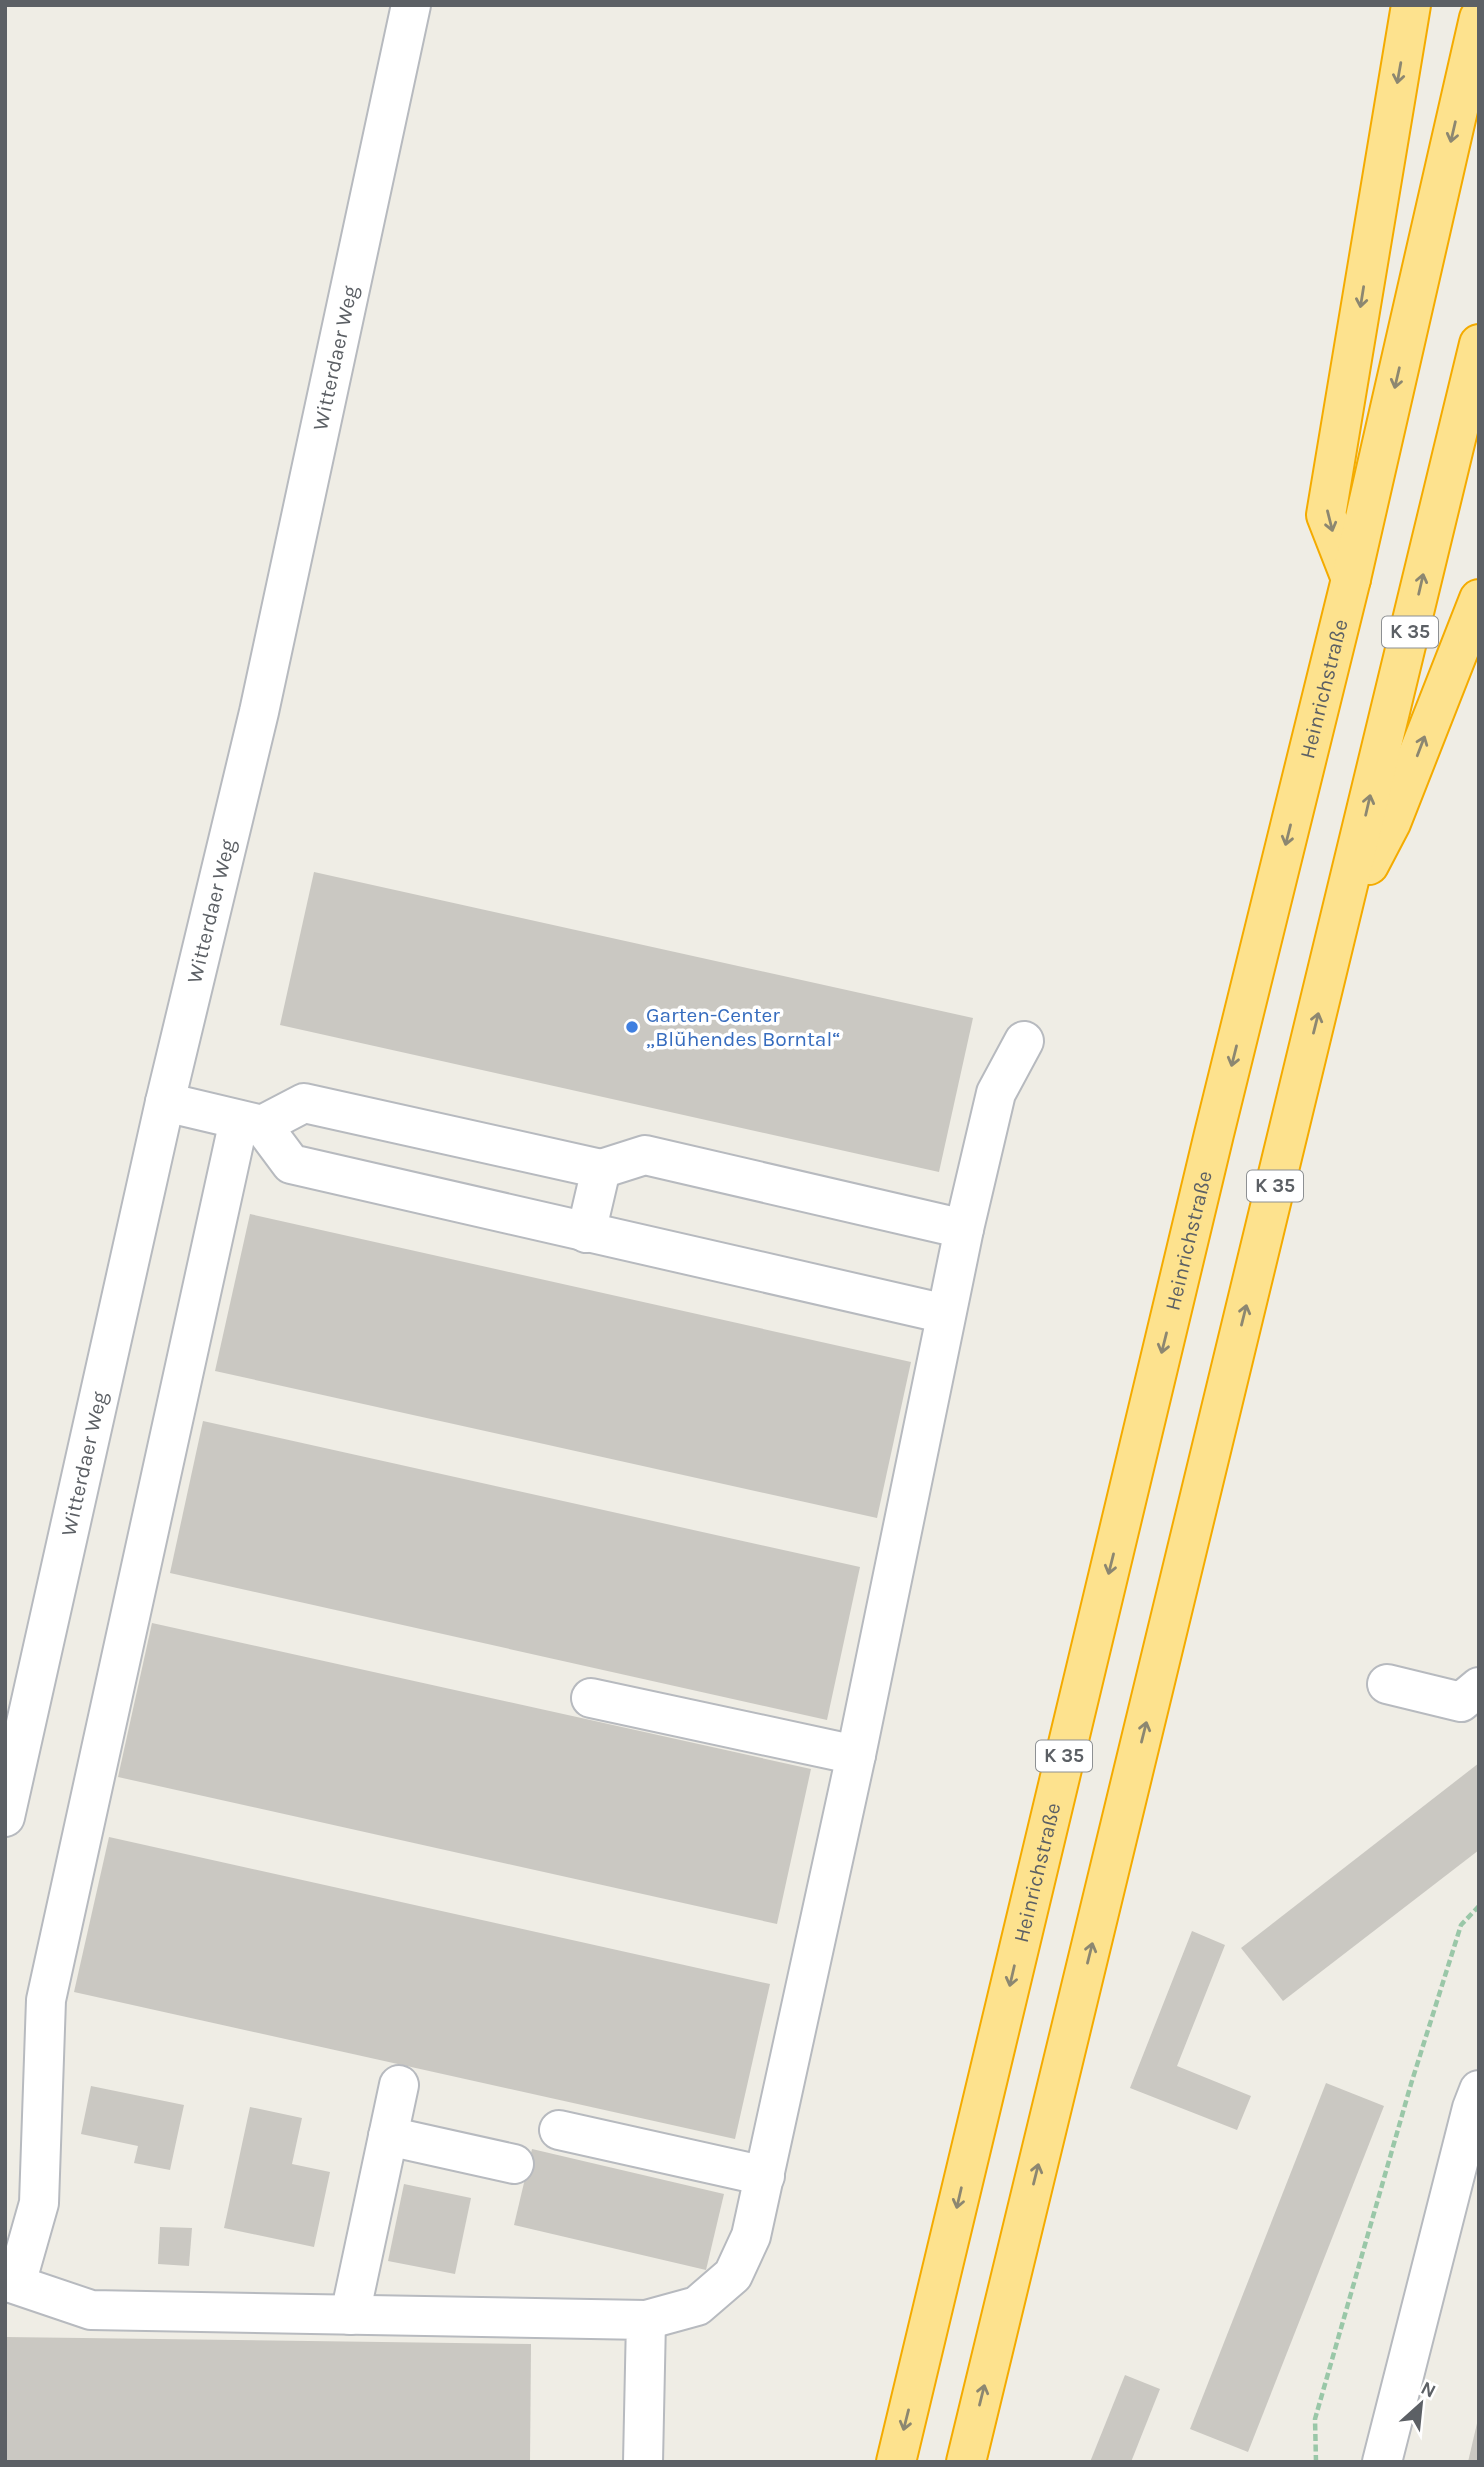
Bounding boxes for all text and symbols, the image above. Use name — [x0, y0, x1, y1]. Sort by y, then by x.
one-way arrow — [1392, 61, 1405, 83]
one-way arrow — [1445, 120, 1459, 143]
street label: Witterdaer Weg — [308, 283, 362, 433]
one-way arrow — [1355, 285, 1368, 308]
one-way arrow — [1390, 366, 1403, 389]
one-way arrow — [1324, 509, 1337, 532]
one-way arrow — [1415, 573, 1428, 596]
street label: Heinrichstraße — [1295, 617, 1353, 761]
road number: K 35 — [1382, 617, 1438, 648]
one-way arrow — [1416, 736, 1428, 758]
one-way arrow — [1362, 794, 1375, 817]
one-way arrow — [1281, 823, 1294, 846]
street label: Witterdaer Weg — [182, 837, 240, 986]
place label: Garten-Center „Blühendes Borntal“ — [646, 1003, 841, 1051]
one-way arrow — [1309, 1012, 1323, 1035]
marker: Garten-Center „Blühendes Borntal“ — [624, 1019, 640, 1035]
one-way arrow — [1227, 1044, 1240, 1067]
street label: Heinrichstraße — [1160, 1168, 1217, 1313]
road number: K 35 — [1247, 1170, 1303, 1202]
one-way arrow — [1238, 1304, 1251, 1327]
one-way arrow — [1157, 1331, 1170, 1354]
street label: Witterdaer Weg — [56, 1389, 112, 1538]
one-way arrow — [1104, 1552, 1117, 1575]
one-way arrow — [1138, 1721, 1151, 1744]
road number: K 35 — [1036, 1740, 1092, 1772]
street label: Heinrichstraße — [1009, 1800, 1065, 1945]
one-way arrow — [1084, 1942, 1097, 1965]
one-way arrow — [1004, 1964, 1018, 1987]
one-way arrow — [1030, 2164, 1043, 2186]
one-way arrow — [952, 2186, 965, 2208]
north arrow — [1386, 2369, 1456, 2439]
text: N — [1417, 2377, 1439, 2403]
one-way arrow — [976, 2385, 989, 2407]
one-way arrow — [899, 2408, 912, 2431]

